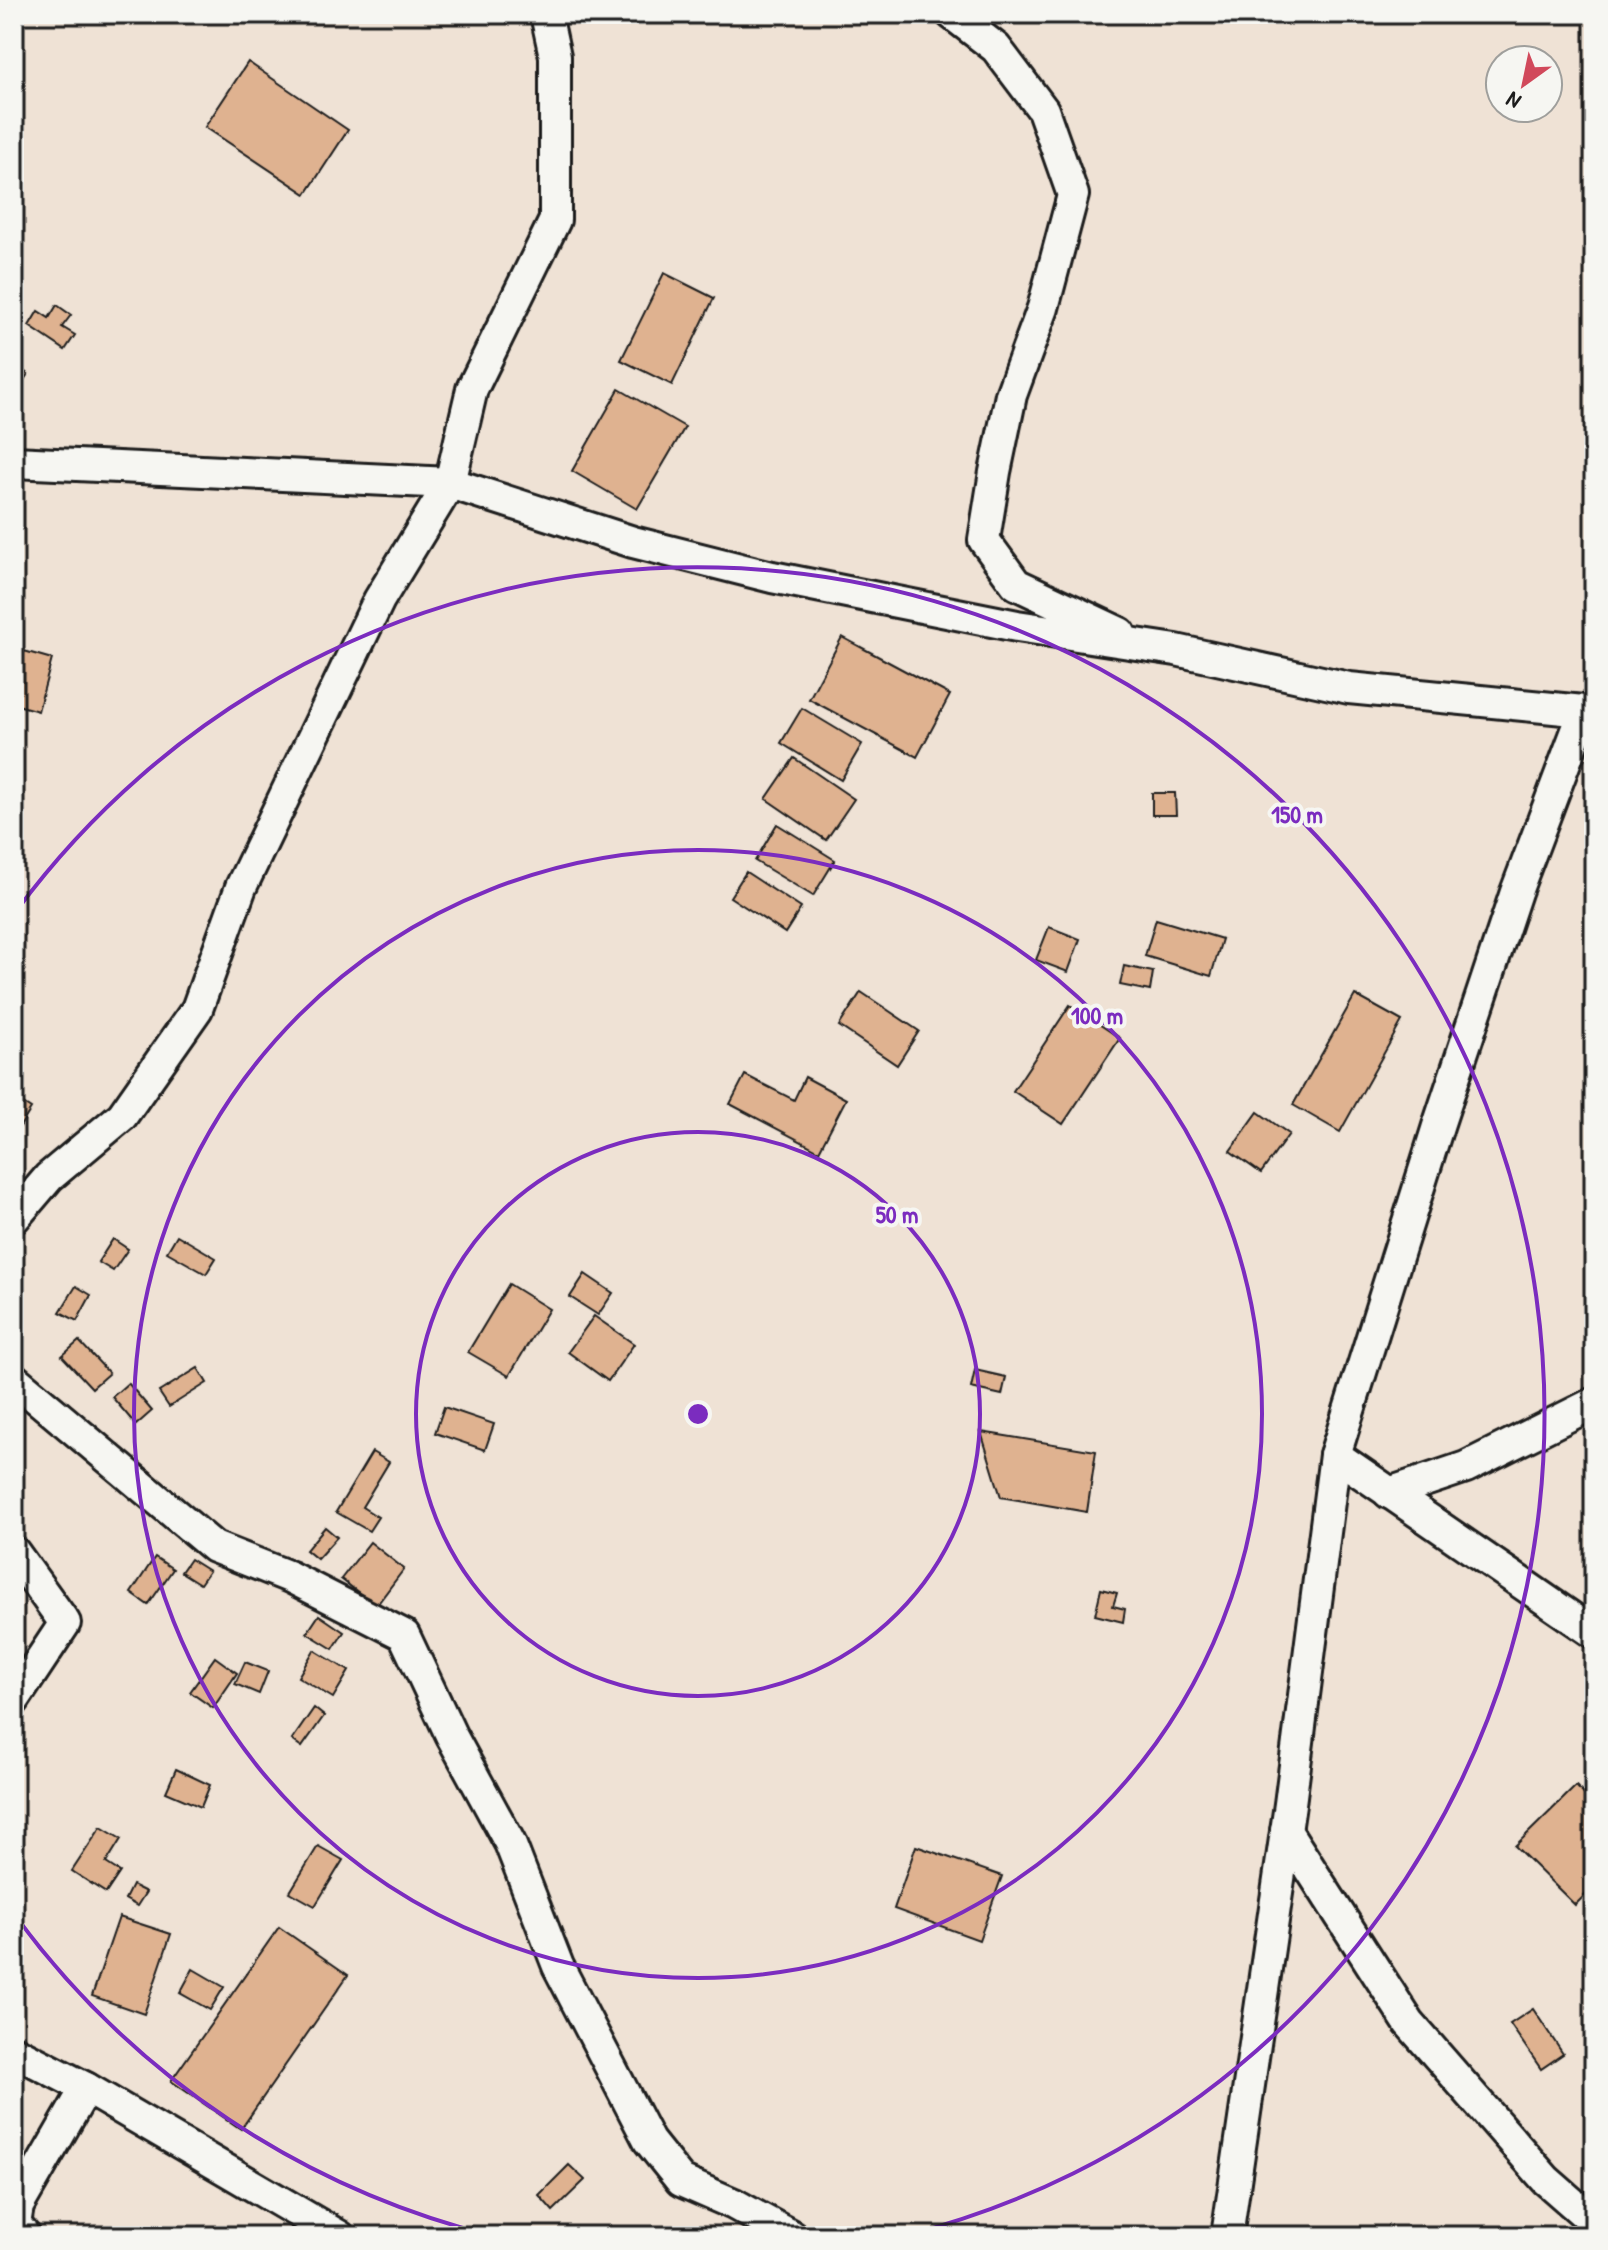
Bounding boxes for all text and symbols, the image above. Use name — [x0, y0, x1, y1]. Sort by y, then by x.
north arrow — [1484, 44, 1564, 124]
text: N — [1500, 85, 1526, 117]
text: 150 m — [1271, 798, 1323, 830]
text: 100 m — [1071, 999, 1123, 1031]
text: 50 m — [876, 1198, 918, 1230]
centre of rings — [684, 1400, 712, 1428]

